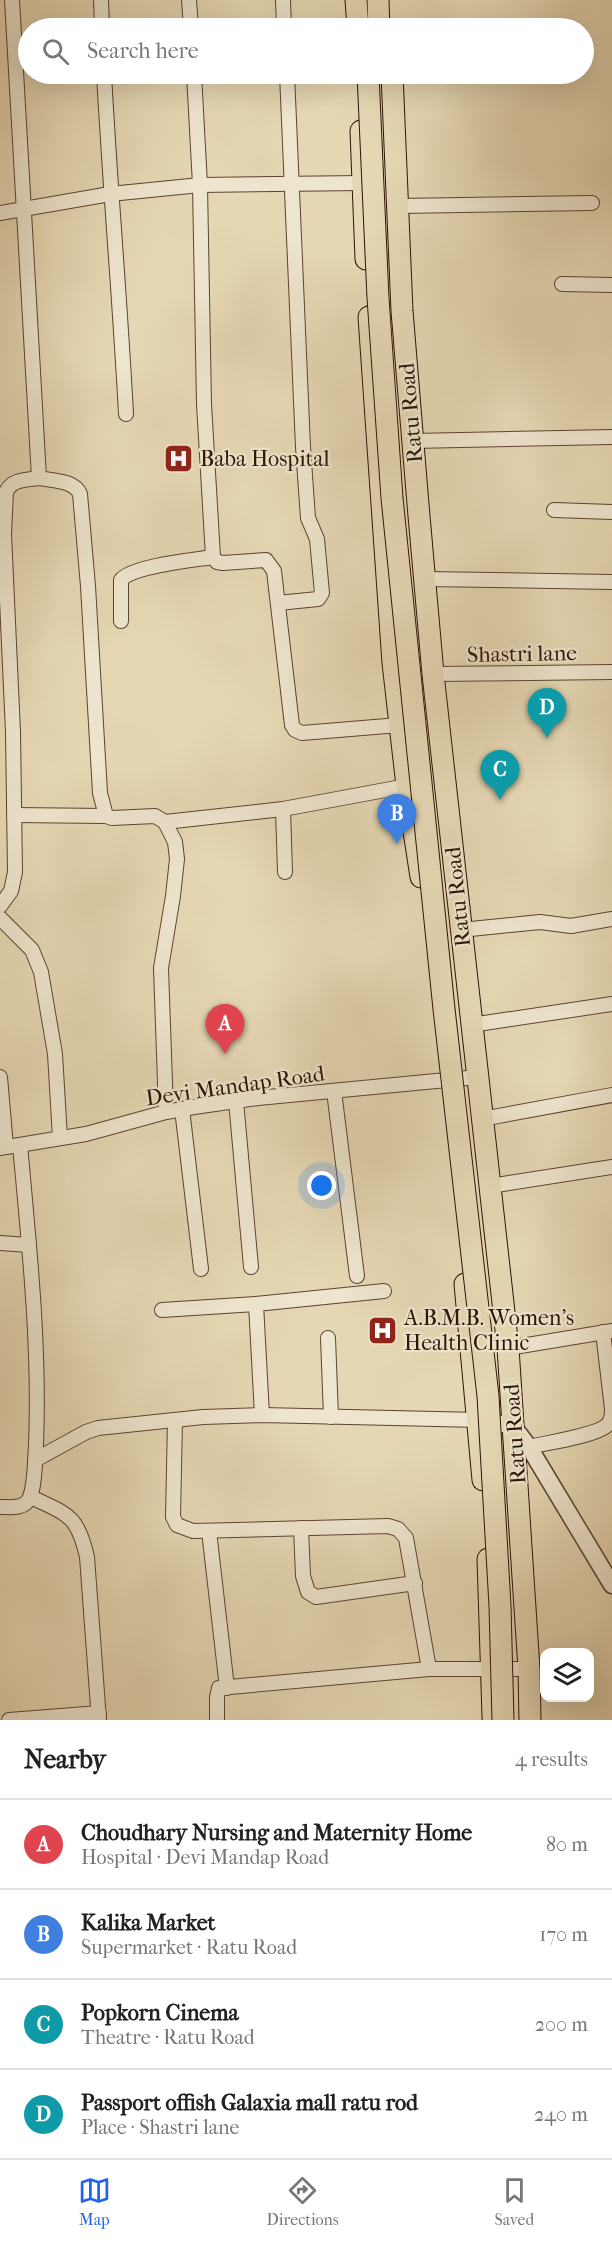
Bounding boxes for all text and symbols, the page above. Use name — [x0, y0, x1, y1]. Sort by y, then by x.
search box — [18, 18, 594, 84]
icon: search — [39, 35, 72, 68]
text: Search here — [87, 38, 199, 64]
street label: Ratu Road — [394, 361, 428, 464]
hospital icon: Baba Hospital — [163, 442, 195, 474]
place label: Baba Hospital — [200, 446, 330, 472]
street label: Shastri lane — [467, 640, 577, 668]
pin: D — [528, 688, 566, 738]
pin: C — [480, 750, 520, 800]
pin: B — [378, 794, 416, 844]
street label: Ratu Road — [440, 845, 476, 948]
pin: A — [206, 1004, 244, 1054]
street label: Devi Mandap Road — [144, 1060, 327, 1111]
your location — [307, 1171, 336, 1200]
place label: A.B.M.B. Women's Health Clinic — [403, 1305, 574, 1356]
hospital icon: A.B.M.B. Women's Health Clinic — [367, 1314, 399, 1346]
street label: Ratu Road — [498, 1382, 531, 1485]
map controls — [540, 1648, 594, 1702]
button: layers — [540, 1648, 594, 1702]
text: Nearby — [24, 1744, 106, 1775]
text: 4 results — [515, 1748, 588, 1771]
text: Choudhary Nursing and Maternity Home — [81, 1820, 472, 1846]
text: A — [37, 1833, 50, 1856]
text: 80 m — [546, 1833, 588, 1856]
text: Hospital · Devi Mandap Road — [81, 1846, 329, 1869]
text: Kalika Market — [81, 1910, 215, 1936]
text: B — [37, 1923, 50, 1946]
text: 170 m — [539, 1923, 588, 1946]
text: Supermarket · Ratu Road — [81, 1936, 297, 1959]
text: Popkorn Cinema — [81, 2000, 239, 2026]
text: C — [37, 2013, 50, 2036]
text: 200 m — [535, 2013, 588, 2036]
text: Theatre · Ratu Road — [81, 2026, 255, 2049]
text: Passport offish Galaxia mall ratu rod — [81, 2090, 418, 2116]
text: D — [36, 2103, 51, 2126]
text: 240 m — [534, 2103, 588, 2126]
text: Place · Shastri lane — [81, 2116, 239, 2139]
tab: Map — [78, 2174, 111, 2229]
tab: Directions — [267, 2174, 339, 2229]
tab: Saved — [494, 2174, 534, 2229]

